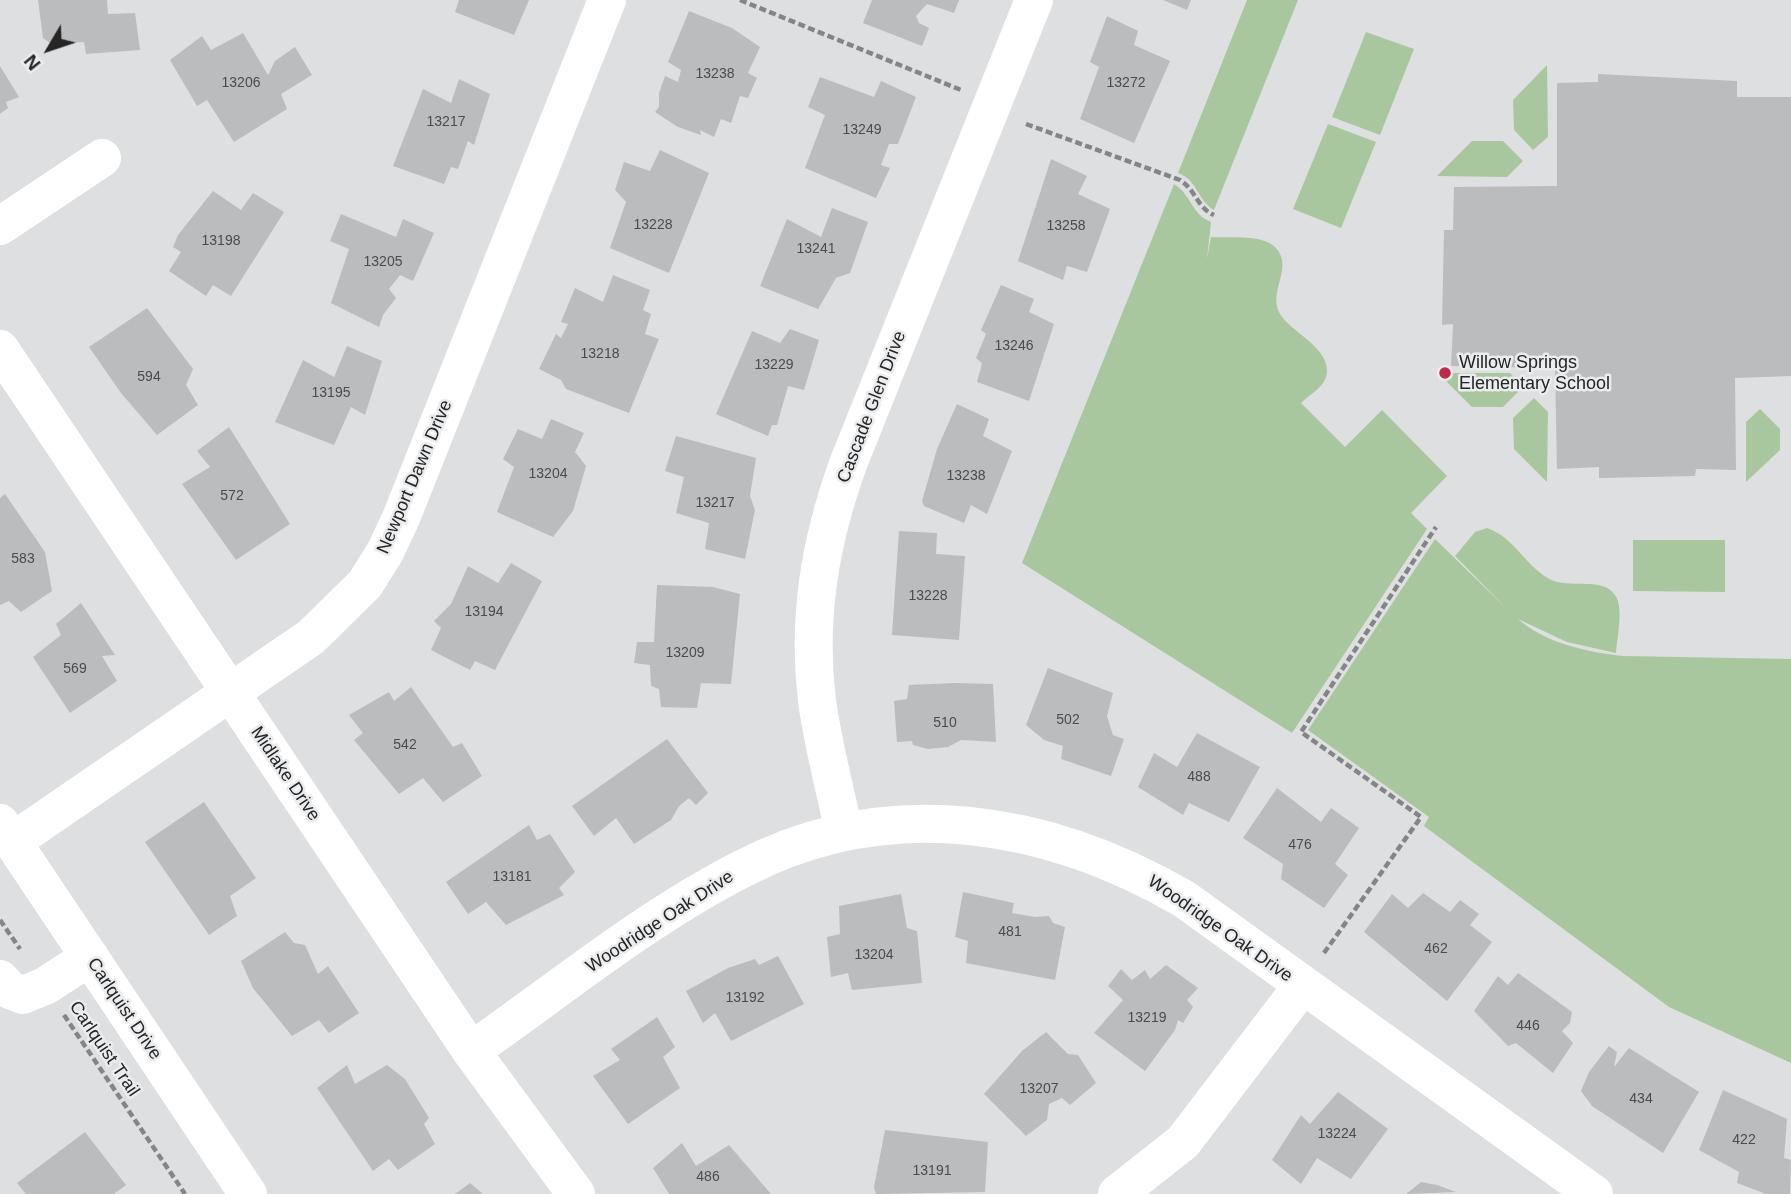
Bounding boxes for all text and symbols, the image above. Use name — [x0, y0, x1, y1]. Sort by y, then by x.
north arrow — [14, 14, 84, 84]
text: N — [20, 51, 45, 74]
house number: 13238 — [696, 66, 734, 82]
house number: 13206 — [222, 75, 260, 91]
house number: 13272 — [1107, 75, 1145, 91]
house number: 13217 — [427, 114, 465, 130]
house number: 13249 — [843, 122, 881, 138]
house number: 13228 — [634, 217, 672, 233]
house number: 13258 — [1047, 218, 1085, 234]
house number: 13198 — [202, 233, 240, 249]
house number: 13241 — [797, 241, 835, 257]
house number: 13205 — [364, 254, 402, 270]
street label: Cascade Glen Drive — [833, 328, 911, 486]
house number: 13246 — [995, 338, 1033, 354]
house number: 13218 — [581, 346, 619, 362]
place label: Willow Springs Elementary School — [1459, 352, 1610, 394]
house number: 13229 — [755, 357, 793, 373]
marker: Willow Springs Elementary School — [1437, 365, 1453, 381]
house number: 594 — [137, 369, 161, 385]
house number: 13195 — [312, 385, 350, 401]
street label: Newport Dawn Drive — [373, 397, 457, 557]
house number: 13204 — [529, 466, 567, 482]
house number: 13238 — [947, 468, 985, 484]
house number: 572 — [220, 488, 244, 504]
house number: 13217 — [696, 495, 734, 511]
house number: 583 — [11, 551, 35, 567]
house number: 13228 — [909, 588, 947, 604]
house number: 13194 — [465, 604, 503, 620]
house number: 13209 — [666, 645, 704, 661]
house number: 569 — [63, 661, 87, 677]
house number: 502 — [1056, 712, 1080, 728]
house number: 510 — [933, 715, 957, 731]
street label: Midlake Drive — [246, 723, 324, 825]
house number: 542 — [393, 737, 417, 753]
house number: 488 — [1187, 769, 1211, 785]
house number: 476 — [1288, 837, 1312, 853]
street label: Woodridge Oak Drive — [582, 866, 738, 978]
house number: 13181 — [493, 869, 531, 885]
street label: Woodridge Oak Drive — [1143, 871, 1297, 987]
house number: 481 — [998, 924, 1022, 940]
house number: 462 — [1424, 941, 1448, 957]
house number: 13204 — [855, 947, 893, 963]
street label: Carlquist Drive — [82, 954, 166, 1064]
house number: 13192 — [726, 990, 764, 1006]
street label: Carlquist Trail — [64, 997, 144, 1101]
house number: 13219 — [1128, 1010, 1166, 1026]
house number: 446 — [1516, 1018, 1540, 1034]
house number: 13207 — [1020, 1081, 1058, 1097]
house number: 434 — [1629, 1091, 1653, 1107]
house number: 13224 — [1318, 1126, 1356, 1142]
house number: 422 — [1732, 1132, 1756, 1148]
house number: 13191 — [913, 1163, 951, 1179]
house number: 486 — [696, 1169, 720, 1185]

